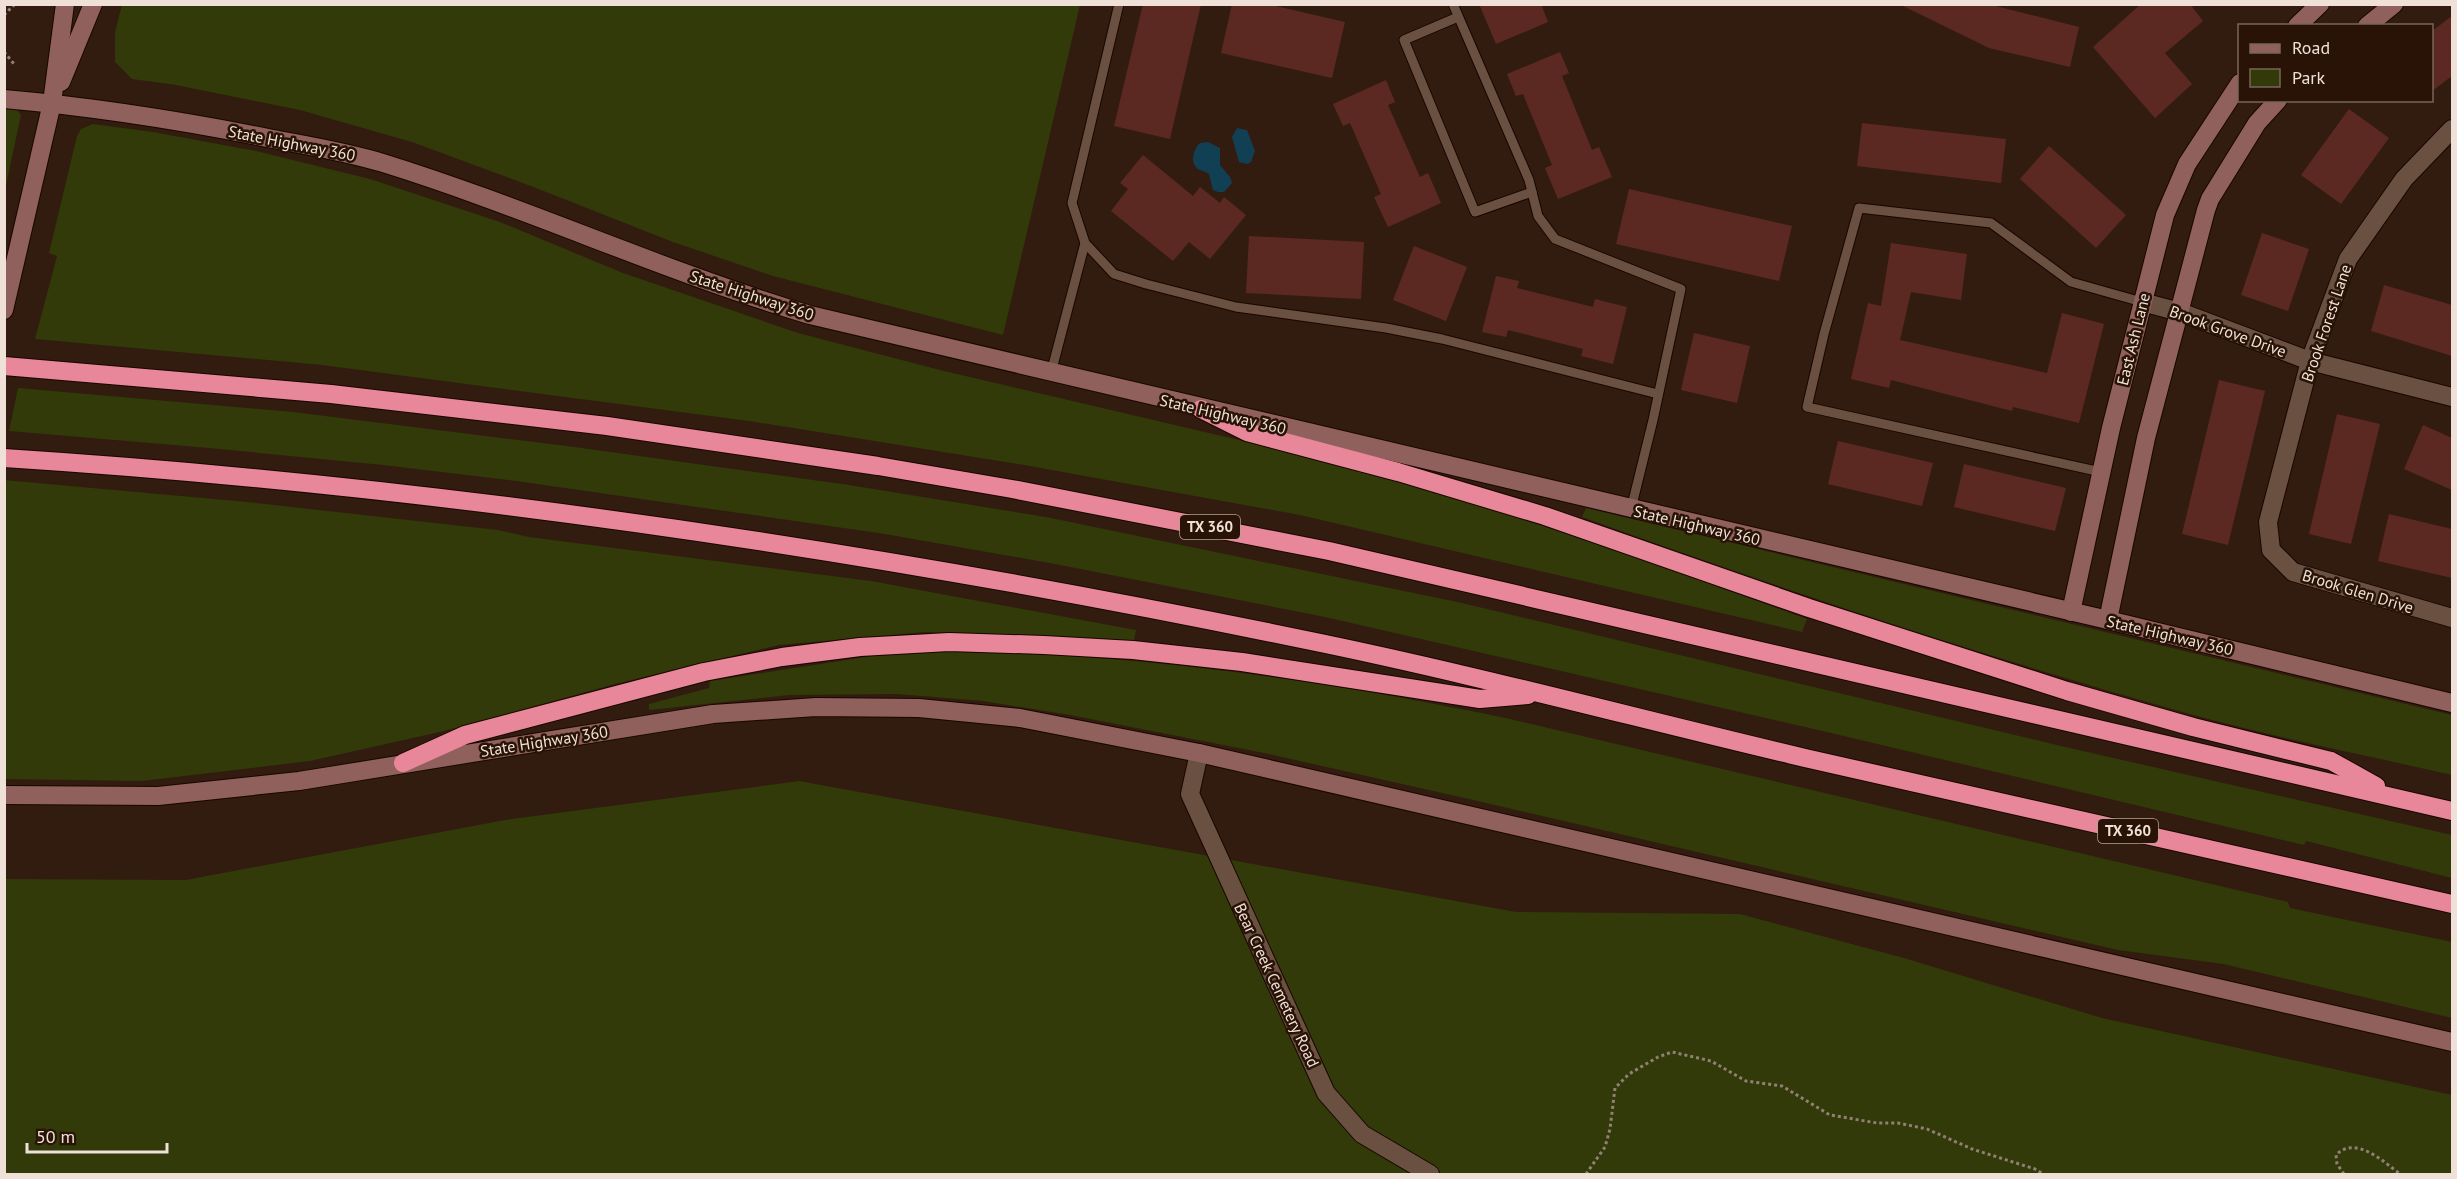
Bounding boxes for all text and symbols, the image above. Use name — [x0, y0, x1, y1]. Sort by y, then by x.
legend — [2238, 24, 2433, 102]
text: Road — [2292, 36, 2330, 59]
text: Park — [2292, 66, 2325, 89]
street label: State Highway 360 — [227, 121, 357, 165]
street label: Brook Forest Lane — [2297, 262, 2355, 384]
street label: State Highway 360 — [688, 266, 817, 325]
street label: East Ash Lane — [2112, 291, 2154, 387]
street label: Brook Grove Drive — [2167, 301, 2289, 361]
street label: State Highway 360 — [1158, 390, 1288, 438]
street label: State Highway 360 — [1632, 501, 1762, 549]
road number: TX 360 — [1180, 515, 1240, 539]
street label: Brook Glen Drive — [2300, 565, 2416, 617]
street label: State Highway 360 — [2105, 611, 2235, 659]
street label: State Highway 360 — [479, 721, 609, 761]
road number: TX 360 — [2098, 819, 2158, 843]
street label: Bear Creek Cemetery Road — [1230, 900, 1324, 1070]
scale bar — [27, 1116, 166, 1154]
text: 50 m — [36, 1125, 75, 1148]

